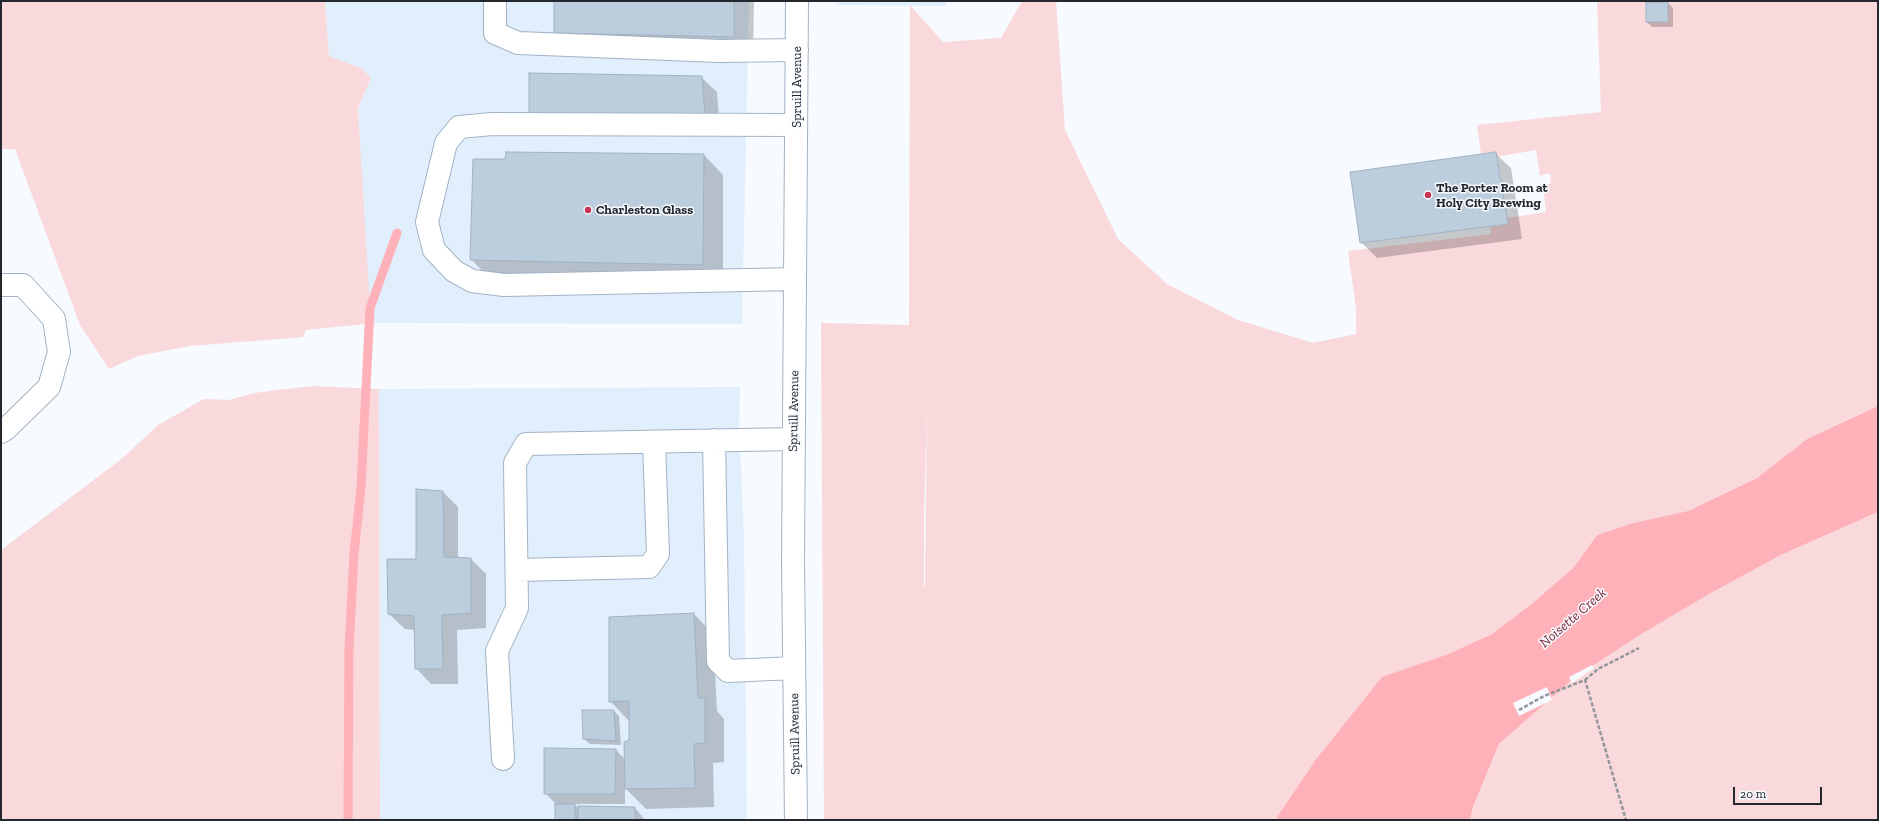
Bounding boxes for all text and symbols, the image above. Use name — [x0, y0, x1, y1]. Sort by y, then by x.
street label: Spruill Avenue — [789, 46, 805, 128]
place label: The Porter Room at Holy City Brewing — [1436, 180, 1548, 211]
marker: The Porter Room at Holy City Brewing — [1423, 190, 1433, 200]
place label: Charleston Glass — [596, 202, 693, 218]
marker: Charleston Glass — [583, 205, 593, 215]
street label: Spruill Avenue — [785, 370, 803, 452]
water label: Noisette Creek — [1536, 584, 1610, 652]
street label: Spruill Avenue — [786, 693, 804, 775]
scale bar — [1735, 779, 1824, 805]
text: 20 m — [1740, 787, 1766, 801]

